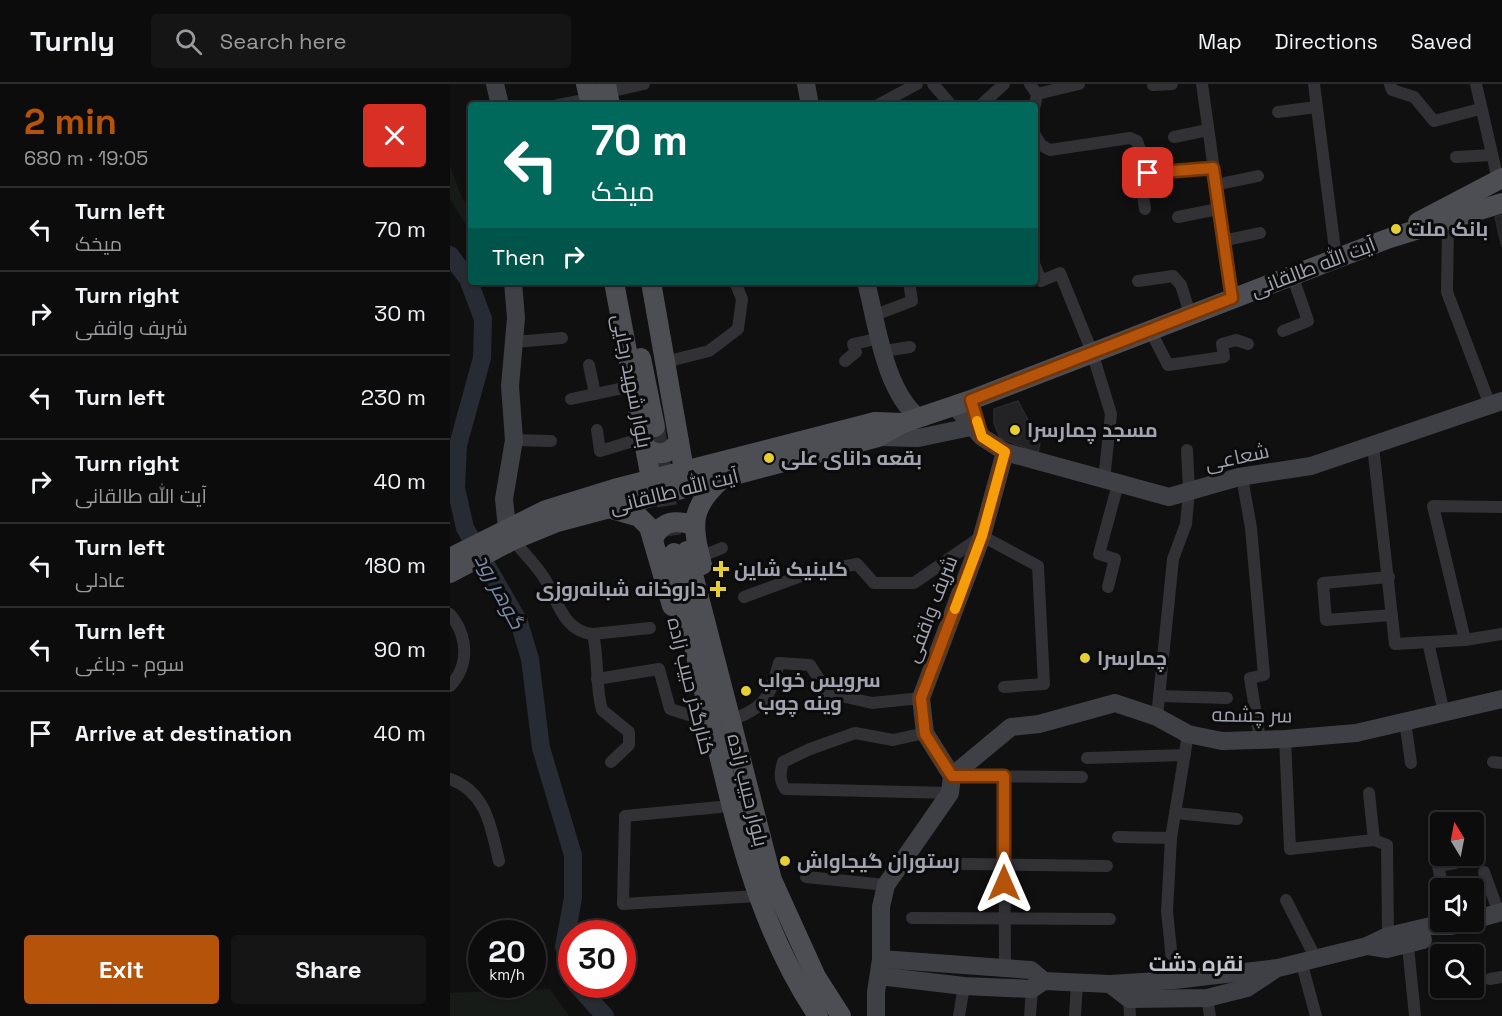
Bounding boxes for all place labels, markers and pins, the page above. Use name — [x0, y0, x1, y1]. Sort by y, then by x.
pin — [1122, 147, 1173, 198]
place label: بانک ملت — [1408, 216, 1488, 242]
marker: بانک ملت — [1389, 222, 1403, 236]
place label: مسجد چمارسرا — [1027, 417, 1158, 444]
marker: مسجد چمارسرا — [1008, 423, 1022, 437]
place label: بقعه دانای علی — [781, 445, 922, 471]
marker: بقعه دانای علی — [762, 451, 776, 465]
place label: کلینیک شاین — [734, 556, 848, 582]
marker: کلینیک شاین — [712, 560, 730, 578]
place label: داروخانه شبانه‌روزی — [536, 576, 706, 602]
marker: داروخانه شبانه‌روزی — [711, 582, 725, 596]
place label: چمارسرا — [1097, 645, 1167, 672]
marker: چمارسرا — [1078, 651, 1092, 665]
place label: سرویس خواب وینه چوب — [758, 667, 881, 717]
marker: سرویس خواب وینه چوب — [739, 684, 753, 698]
place label: رستوران گیجاواش — [797, 848, 960, 874]
marker: رستوران گیجاواش — [778, 854, 792, 868]

